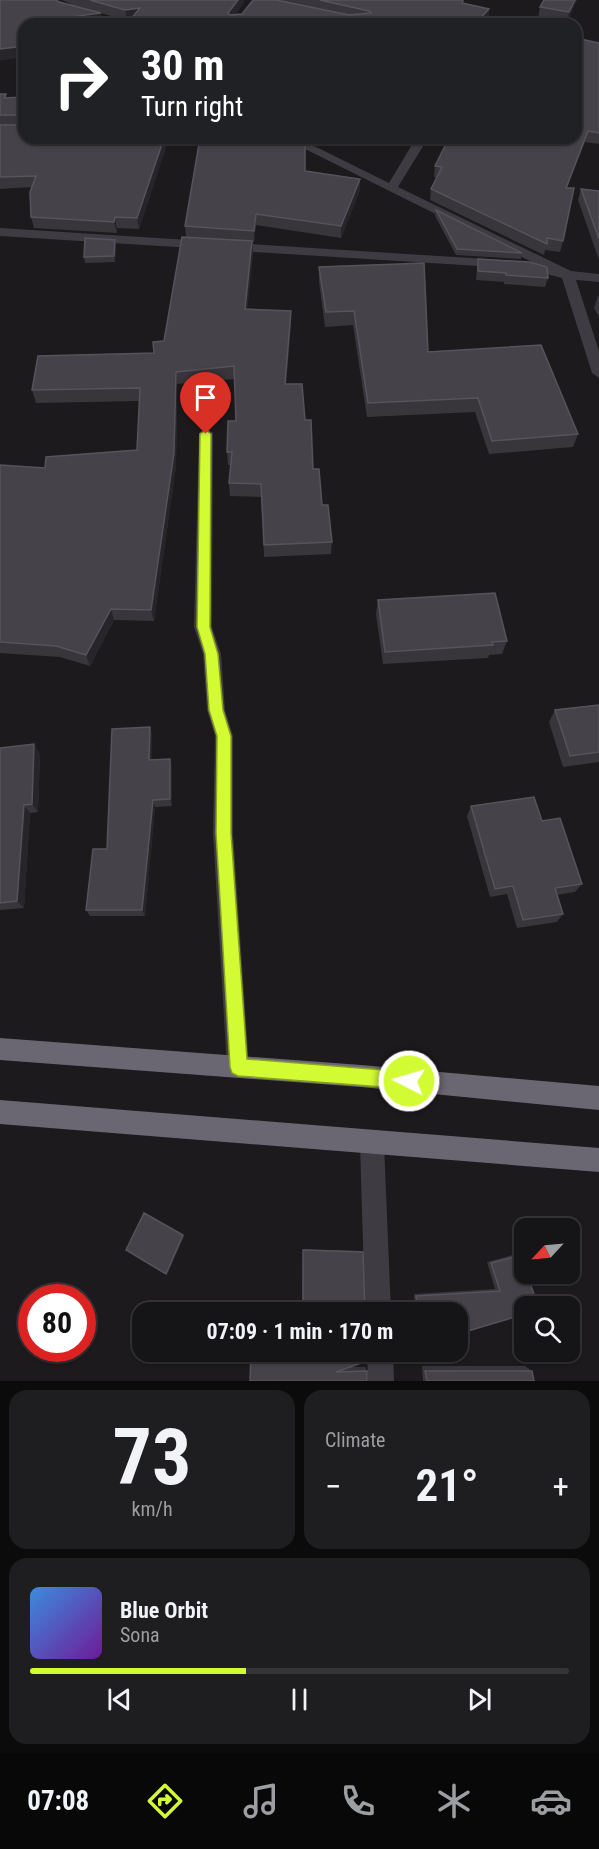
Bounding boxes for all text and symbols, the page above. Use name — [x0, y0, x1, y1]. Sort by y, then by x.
text: 30 m — [141, 41, 224, 90]
icon: right — [42, 42, 120, 120]
text: Turn right — [141, 91, 243, 123]
pin — [180, 372, 231, 434]
icon: arrive — [189, 381, 222, 414]
position arrow — [377, 1049, 441, 1113]
north arrow — [514, 1218, 580, 1284]
map controls — [514, 1218, 580, 1362]
speed limit sign: 80 — [18, 1284, 96, 1362]
button: search — [514, 1296, 580, 1362]
text: 07:09 · 1 min · 170 m — [207, 1319, 393, 1344]
text: 73 — [113, 1412, 191, 1503]
text: Climate — [325, 1428, 385, 1452]
text: 21° — [416, 1459, 479, 1512]
text: − — [325, 1467, 342, 1506]
text: + — [553, 1467, 569, 1506]
text: km/h — [131, 1497, 173, 1521]
text: Blue Orbit — [120, 1598, 208, 1623]
text: Sona — [120, 1623, 160, 1647]
icon: previous — [103, 1683, 136, 1716]
icon: pause — [283, 1683, 316, 1716]
icon: next — [463, 1683, 496, 1716]
icon: directions — [144, 1780, 186, 1822]
icon: music — [240, 1780, 282, 1822]
icon: phone — [337, 1780, 379, 1822]
icon: climate — [433, 1780, 475, 1822]
icon: car — [530, 1780, 572, 1822]
text: 07:08 — [27, 1785, 89, 1817]

